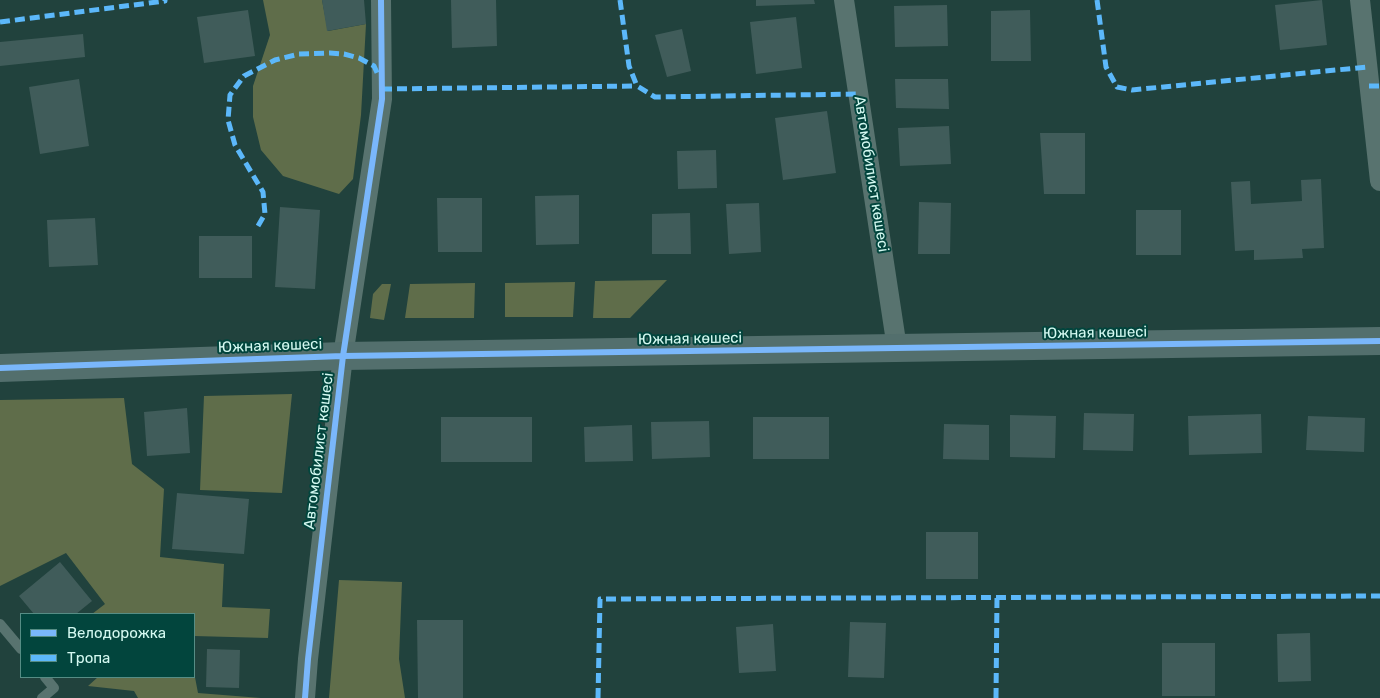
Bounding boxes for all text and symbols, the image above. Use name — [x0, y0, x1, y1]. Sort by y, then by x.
street label: Автомобилист көшесі — [850, 95, 892, 253]
street label: Южная көшесі — [1043, 323, 1147, 343]
street label: Южная көшесі — [638, 329, 742, 349]
street label: Южная көшесі — [218, 335, 322, 357]
street label: Автомобилист көшесі — [300, 372, 338, 530]
legend — [20, 613, 195, 678]
text: Велодорожка — [67, 624, 166, 642]
text: Тропа — [67, 649, 110, 667]

